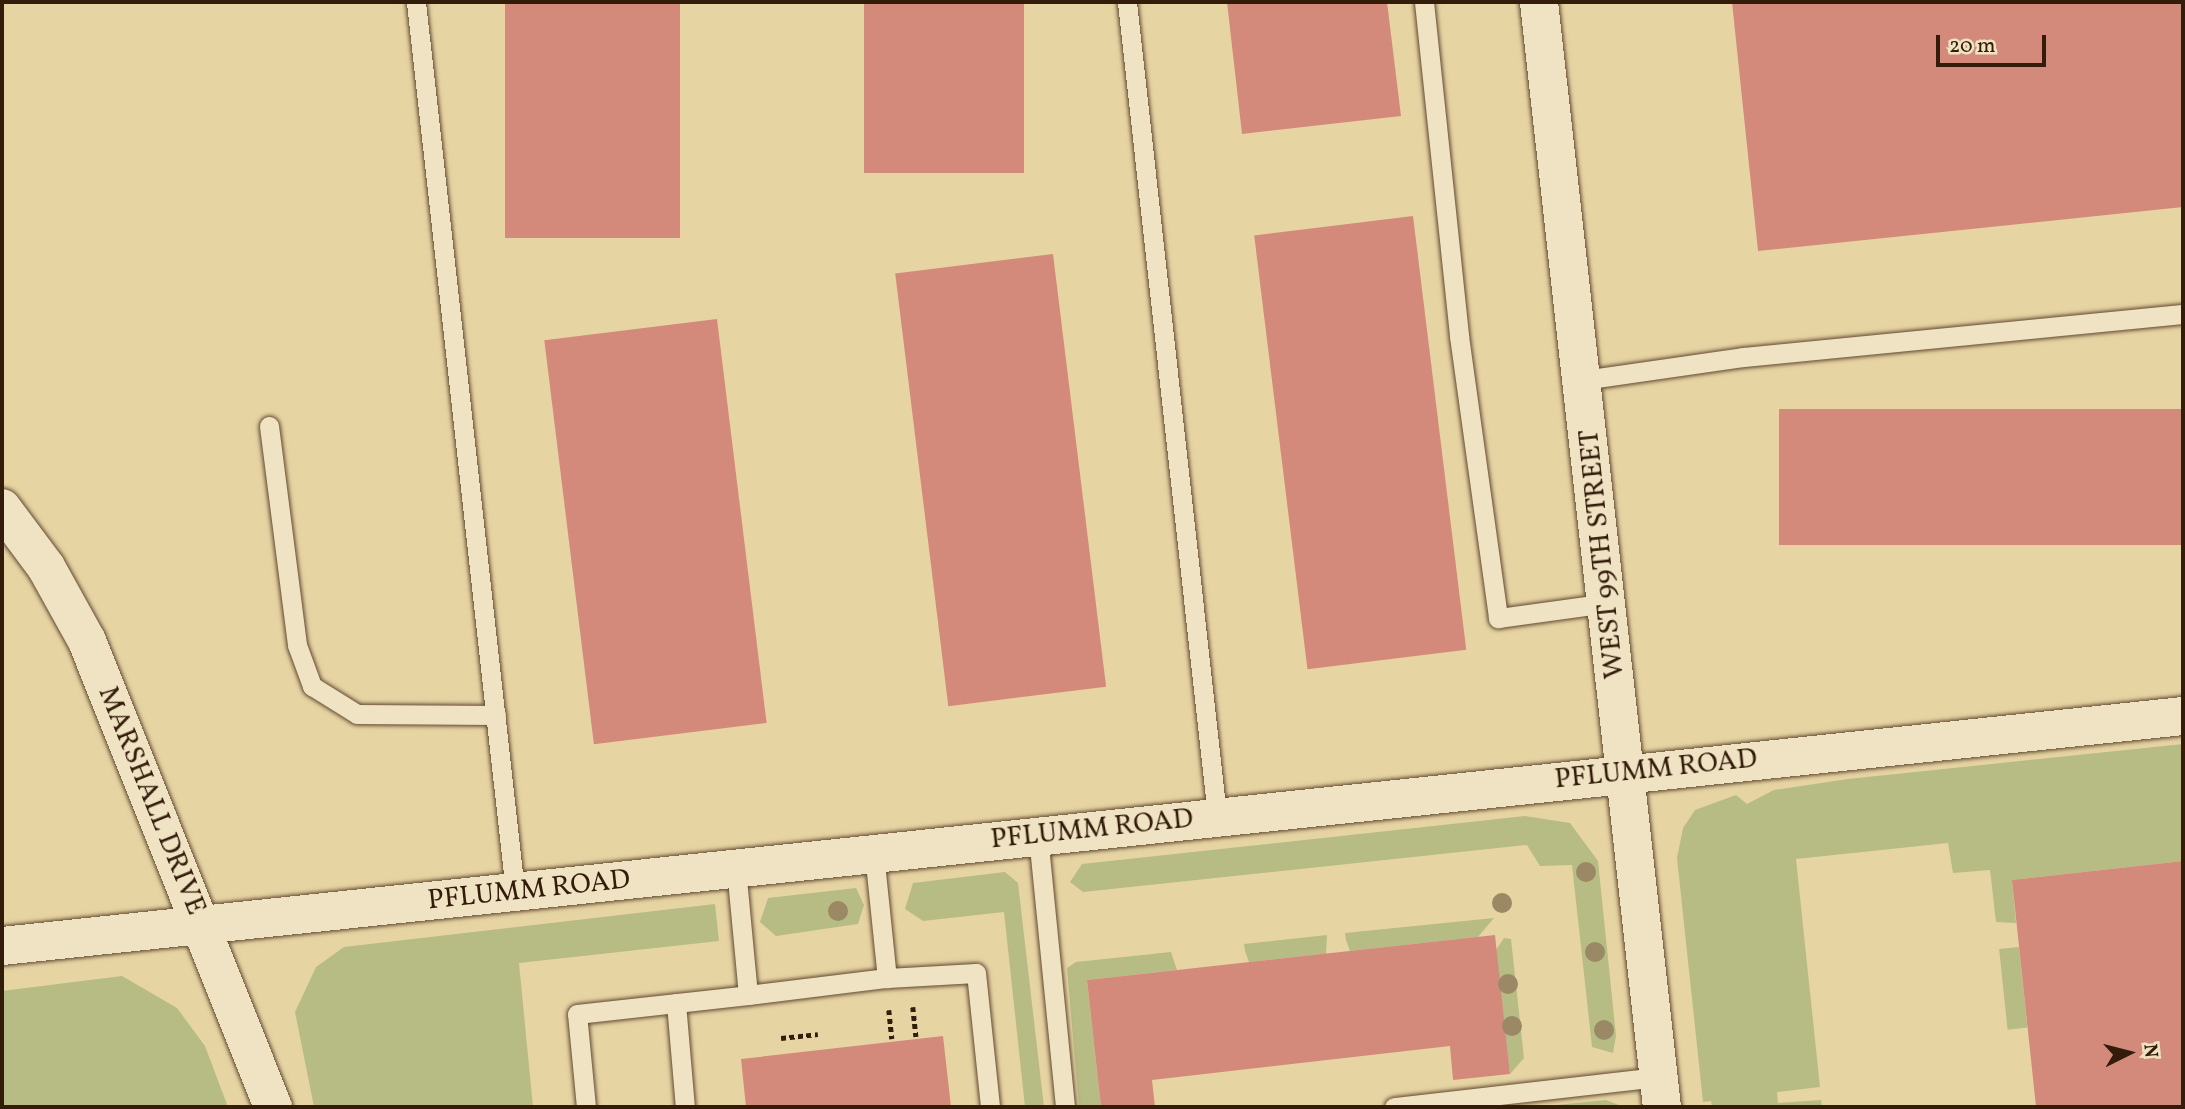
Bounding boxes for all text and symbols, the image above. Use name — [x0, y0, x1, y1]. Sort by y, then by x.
scale bar — [1940, 21, 2050, 65]
text: 20 m — [1949, 32, 1995, 61]
street label: WEST 99TH STREET — [1573, 427, 1633, 681]
street label: MARSHALL DRIVE — [90, 682, 212, 920]
street label: PFLUMM ROAD — [1553, 743, 1759, 797]
street label: PFLUMM ROAD — [989, 803, 1195, 857]
street label: PFLUMM ROAD — [426, 864, 632, 918]
north arrow — [2094, 1018, 2164, 1088]
text: N — [2136, 1043, 2164, 1059]

